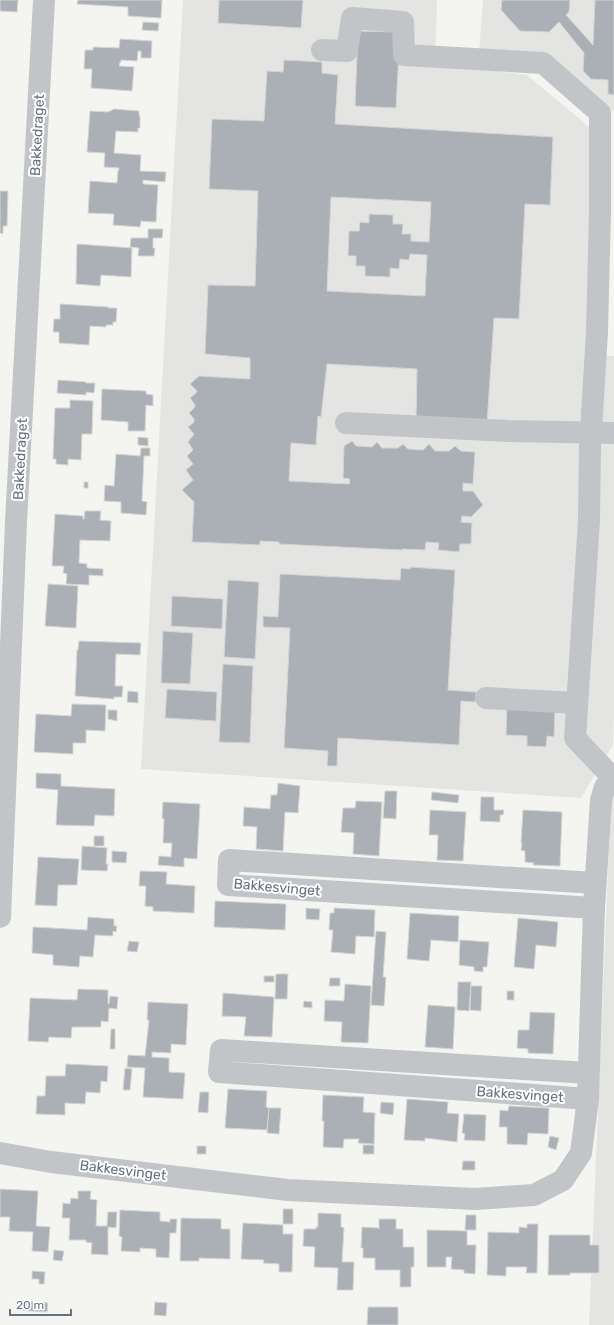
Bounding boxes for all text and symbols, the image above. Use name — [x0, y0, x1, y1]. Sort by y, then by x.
street label: Bakkedraget — [27, 93, 48, 176]
street label: Bakkedraget — [10, 417, 31, 500]
street label: Bakkesvinget — [233, 875, 322, 900]
street label: Bakkesvinget — [476, 1083, 565, 1106]
street label: Bakkesvinget — [79, 1157, 168, 1184]
scale bar — [10, 1291, 71, 1317]
text: 20 m — [16, 1298, 44, 1312]

